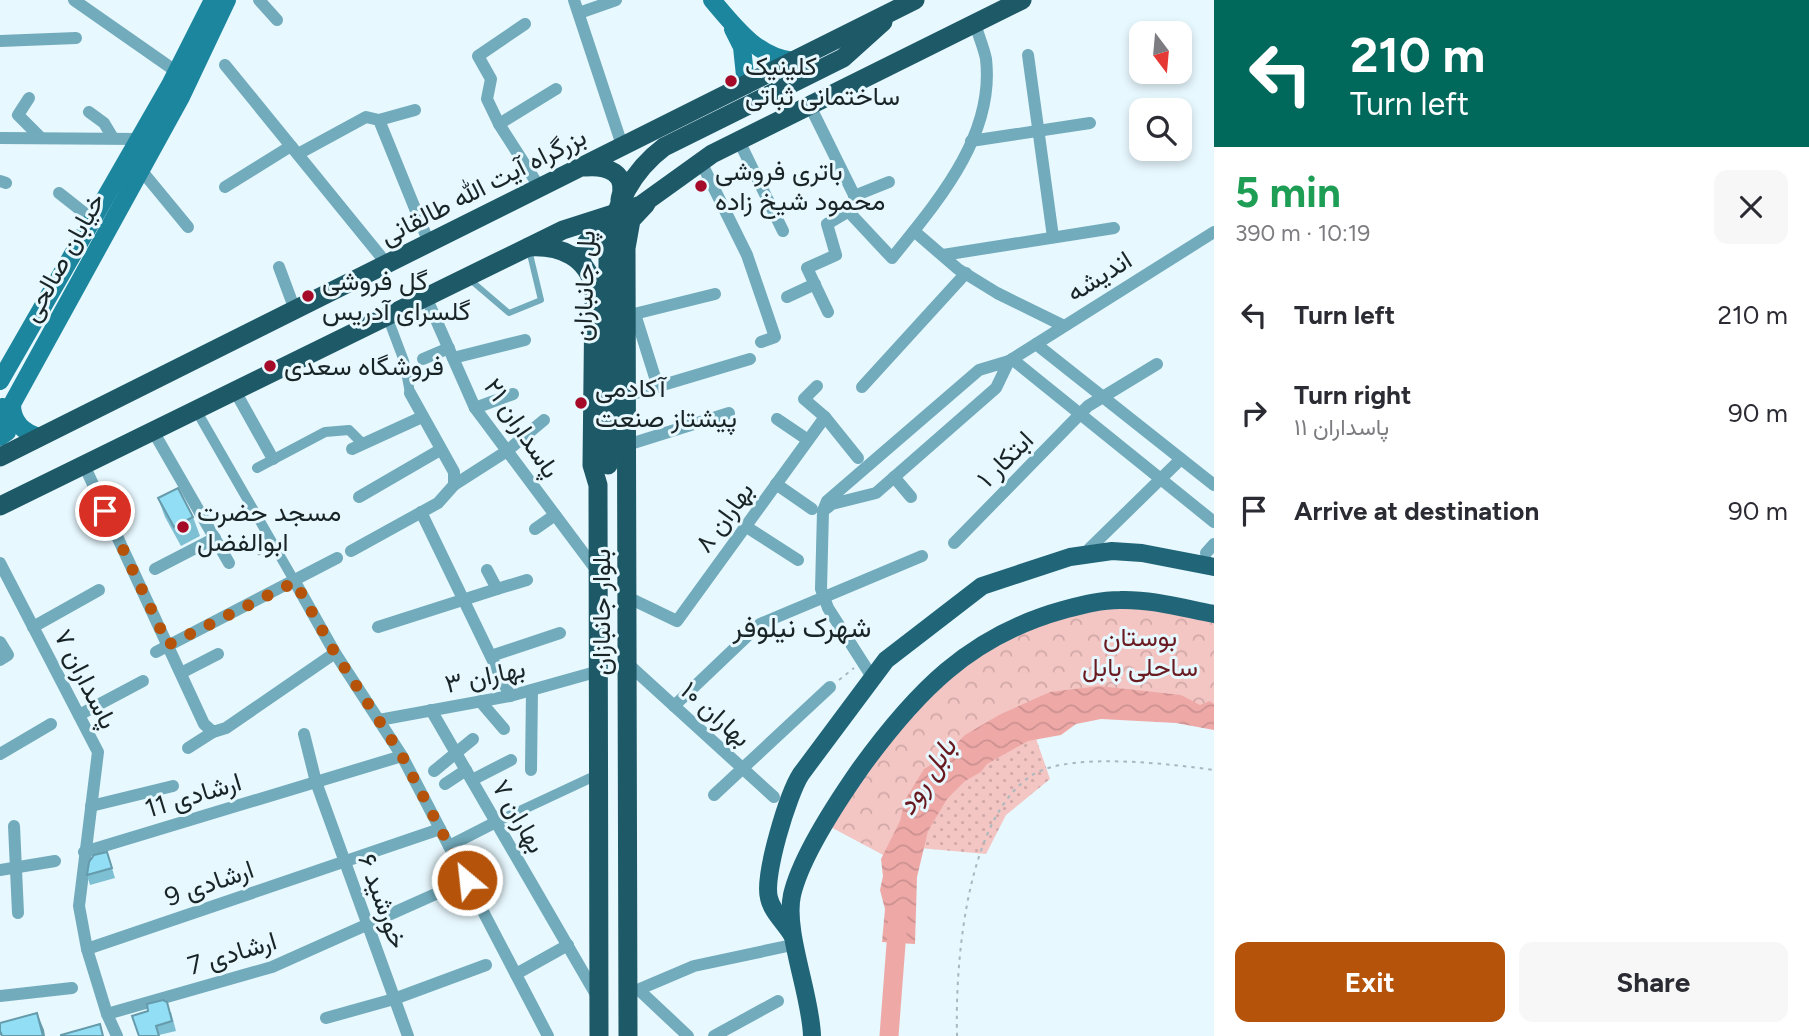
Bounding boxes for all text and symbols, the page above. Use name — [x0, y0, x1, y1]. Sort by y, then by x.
north arrow — [1129, 21, 1192, 84]
map controls — [1129, 21, 1192, 161]
text: 210 m — [1350, 25, 1485, 84]
icon: left — [1235, 28, 1326, 119]
place label: کلینیک ساختمانی ثباتی — [745, 50, 900, 112]
marker: کلینیک ساختمانی ثباتی — [723, 73, 739, 89]
text: Turn left — [1350, 85, 1469, 123]
button: search — [1129, 98, 1192, 161]
street label: بزرگراه آیت الله طالقانی — [374, 120, 592, 252]
place label: باتری فروشی محمود شیخ زاده — [715, 155, 885, 219]
text: 5 min — [1235, 167, 1341, 218]
button: close — [1714, 170, 1788, 244]
marker: باتری فروشی محمود شیخ زاده — [693, 178, 709, 194]
street label: خیابان صالحی — [14, 187, 112, 327]
text: 390 m · 10:19 — [1235, 219, 1370, 247]
street label: پل جانبازان — [566, 230, 604, 342]
street label: اندیشه — [1060, 244, 1138, 308]
place label: گل فروشی گلسرای آدریس — [322, 265, 470, 327]
marker: گل فروشی گلسرای آدریس — [300, 288, 316, 304]
icon: left — [1235, 296, 1273, 334]
text: Turn left — [1294, 299, 1395, 331]
text: 210 m — [1718, 299, 1788, 331]
place label: فروشگاه سعدی — [284, 350, 444, 382]
marker: فروشگاه سعدی — [262, 358, 278, 374]
street label: پاسداران ۲۱ — [475, 372, 567, 485]
place label: آکادمی پیشتاز صنعت — [595, 372, 737, 436]
text: Turn right — [1294, 379, 1411, 411]
icon: right — [1235, 394, 1273, 432]
marker: آکادمی پیشتاز صنعت — [573, 395, 589, 411]
text: 90 m — [1728, 397, 1788, 429]
text: پاسداران ١١ — [1294, 413, 1389, 441]
street label: ابتکار ۱ — [970, 424, 1040, 494]
street label: بهاران ۸ — [688, 475, 760, 559]
pin — [75, 481, 135, 541]
icon: arrive — [86, 492, 124, 530]
icon: arrive — [1235, 492, 1273, 530]
text: Arrive at destination — [1294, 495, 1539, 527]
text: 90 m — [1728, 495, 1788, 527]
place label: مسجد حضرت ابوالفضل — [197, 496, 341, 558]
marker: مسجد حضرت ابوالفضل — [175, 519, 191, 535]
street label: بلوار جانبازان — [585, 548, 617, 676]
district label: شهرک نیلوفر — [732, 610, 871, 645]
park label: بوستان ساحلی بابل — [1082, 621, 1198, 683]
street label: پاسداران ۷ — [46, 624, 125, 735]
street label: بهاران ۳ — [442, 652, 528, 700]
street label: بهاران ۱۰ — [674, 674, 758, 754]
water label: بابل رود — [889, 731, 965, 821]
street label: ارشادی 11 — [141, 765, 245, 825]
street label: بهاران ۷ — [485, 773, 553, 859]
position arrow — [430, 843, 504, 917]
street label: خورشید ۶ — [351, 849, 415, 953]
street label: ارشادی 9 — [160, 853, 258, 913]
street label: ارشادی 7 — [184, 924, 280, 982]
button: Exit — [1235, 942, 1505, 1022]
button: Share — [1519, 942, 1788, 1022]

